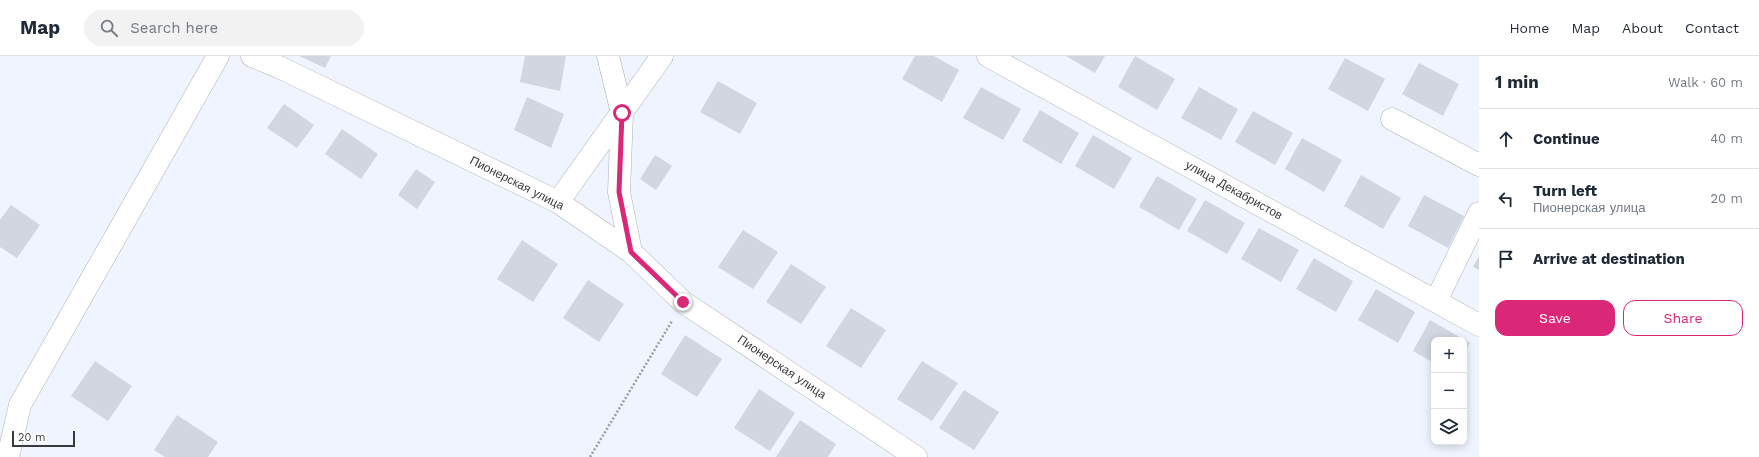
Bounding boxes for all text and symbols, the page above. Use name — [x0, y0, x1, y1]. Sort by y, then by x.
search box — [84, 10, 364, 46]
text: Map — [20, 16, 60, 39]
icon: search — [98, 17, 120, 39]
text: Search here — [130, 19, 218, 37]
text: Home — [1509, 20, 1549, 36]
text: Map — [1571, 20, 1600, 36]
text: About — [1622, 20, 1663, 36]
text: Contact — [1685, 20, 1739, 36]
text: 1 min — [1495, 72, 1539, 92]
text: Walk · 60 m — [1668, 75, 1743, 90]
route start — [613, 104, 631, 122]
icon: ahead — [1495, 128, 1517, 150]
text: Continue — [1533, 130, 1600, 148]
text: 40 m — [1710, 131, 1743, 146]
street label: Пионерская улица — [468, 153, 567, 213]
street label: улица Декабристов — [1183, 158, 1285, 222]
text: Turn left — [1533, 182, 1597, 200]
icon: left — [1495, 188, 1517, 210]
text: 20 m — [1711, 191, 1743, 206]
text: Пионерская улица — [1533, 200, 1645, 215]
icon: arrive — [1495, 248, 1517, 270]
text: Arrive at destination — [1533, 250, 1685, 268]
route end — [674, 293, 692, 311]
button: Save — [1495, 300, 1615, 336]
button: Share — [1623, 300, 1743, 336]
street label: Пионерская улица — [735, 332, 829, 402]
map controls — [1431, 337, 1467, 445]
button: + — [1431, 337, 1467, 373]
button: − — [1431, 373, 1467, 409]
button: layers — [1431, 409, 1467, 445]
scale bar — [12, 429, 75, 448]
text: 20 m — [18, 431, 46, 444]

